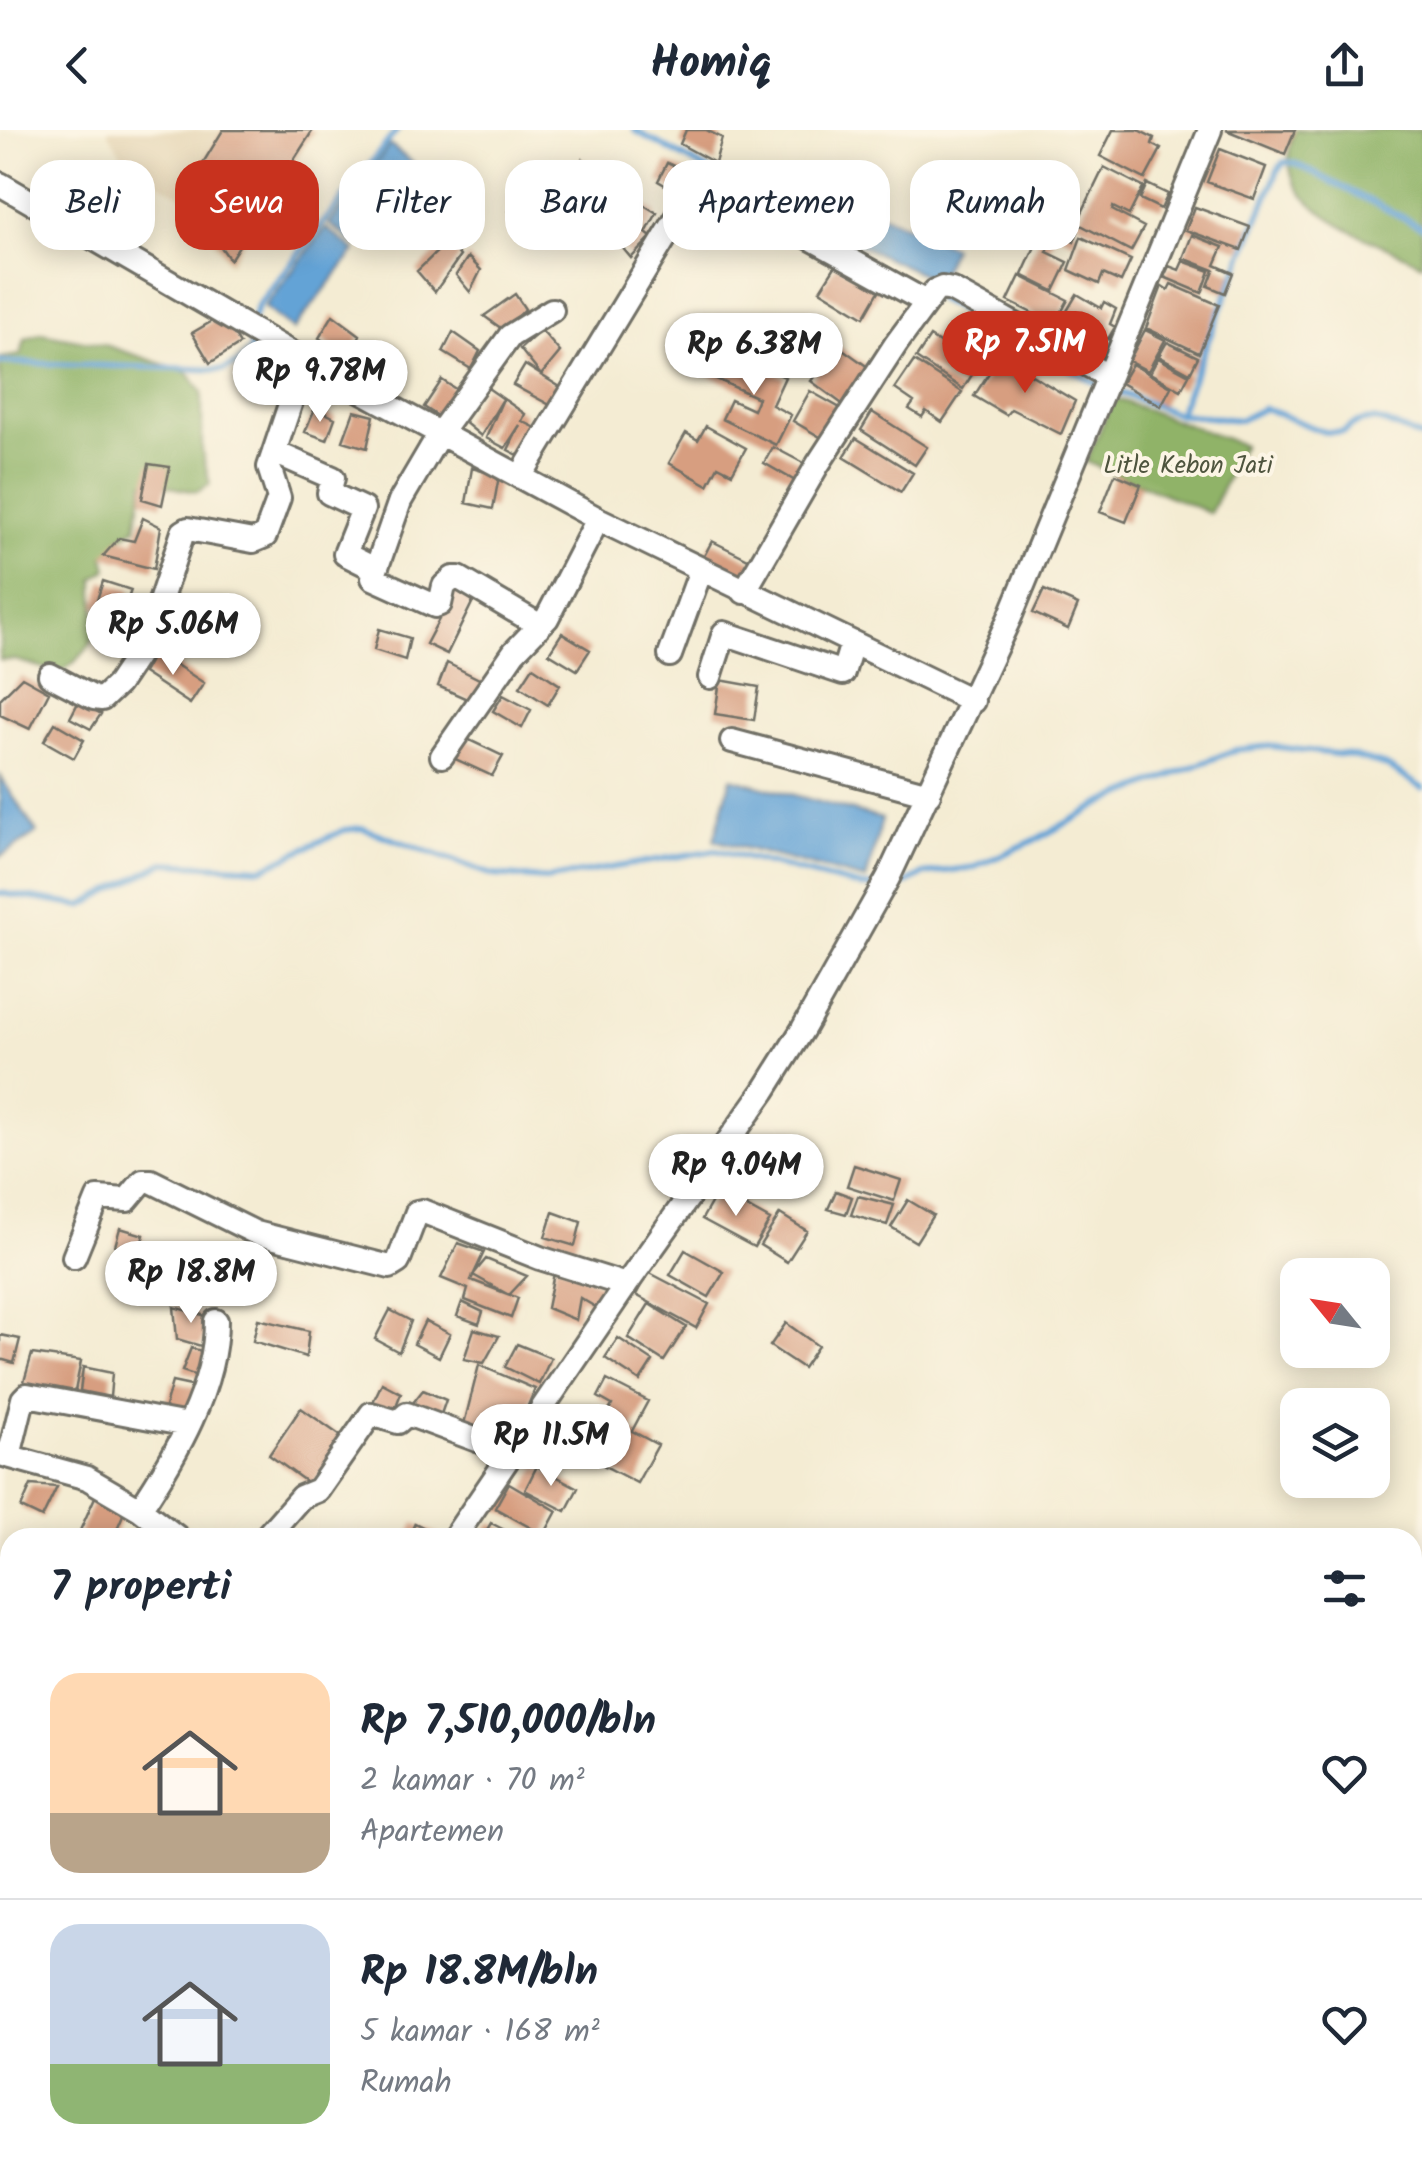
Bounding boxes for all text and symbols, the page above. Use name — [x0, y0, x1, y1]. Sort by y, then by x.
text: Homiq — [650, 29, 772, 101]
icon: back — [50, 38, 105, 93]
icon: share — [1317, 38, 1372, 93]
chip: Beli — [30, 160, 155, 250]
chip: Sewa — [175, 160, 319, 250]
chip: Filter — [339, 160, 485, 250]
chip: Baru — [505, 160, 643, 250]
chip: Apartemen — [663, 160, 890, 250]
chip: Rumah — [910, 160, 1080, 250]
pin: Rp 7.51M — [922, 311, 1128, 396]
pin: Rp 6.38M — [651, 313, 857, 398]
text: Rp 7.51M — [964, 318, 1086, 369]
text: Rp 6.38M — [687, 320, 821, 371]
pin: Rp 9.78M — [217, 340, 423, 425]
text: Rp 9.78M — [255, 347, 385, 398]
park label: Litle Kebon Jati — [1103, 446, 1274, 486]
pin: Rp 5.06M — [70, 593, 276, 678]
text: Rp 5.06M — [108, 600, 238, 651]
pin: Rp 9.04M — [633, 1134, 839, 1219]
text: Rp 9.04M — [671, 1141, 801, 1192]
pin: Rp 18.8M — [88, 1241, 294, 1326]
text: Rp 18.8M — [127, 1248, 255, 1299]
north arrow — [1280, 1258, 1390, 1368]
map controls — [1280, 1258, 1390, 1498]
button: layers — [1280, 1388, 1390, 1498]
pin: Rp 11.5M — [448, 1404, 654, 1489]
text: Rp 11.5M — [493, 1411, 609, 1462]
text: 7 properti — [50, 1555, 231, 1622]
icon: filters — [1317, 1561, 1372, 1616]
text: Rp 7,510,000/bln — [360, 1689, 656, 1756]
icon: home — [130, 1713, 250, 1833]
icon: heart — [1317, 1746, 1372, 1801]
text: 2 kamar · 70 m² — [360, 1756, 585, 1807]
text: Apartemen — [360, 1807, 504, 1858]
text: Rp 18.8M/bln — [360, 1940, 598, 2007]
icon: home — [130, 1964, 250, 2084]
icon: heart — [1317, 1997, 1372, 2052]
text: 5 kamar · 168 m² — [360, 2007, 600, 2058]
text: Rumah — [360, 2058, 452, 2109]

